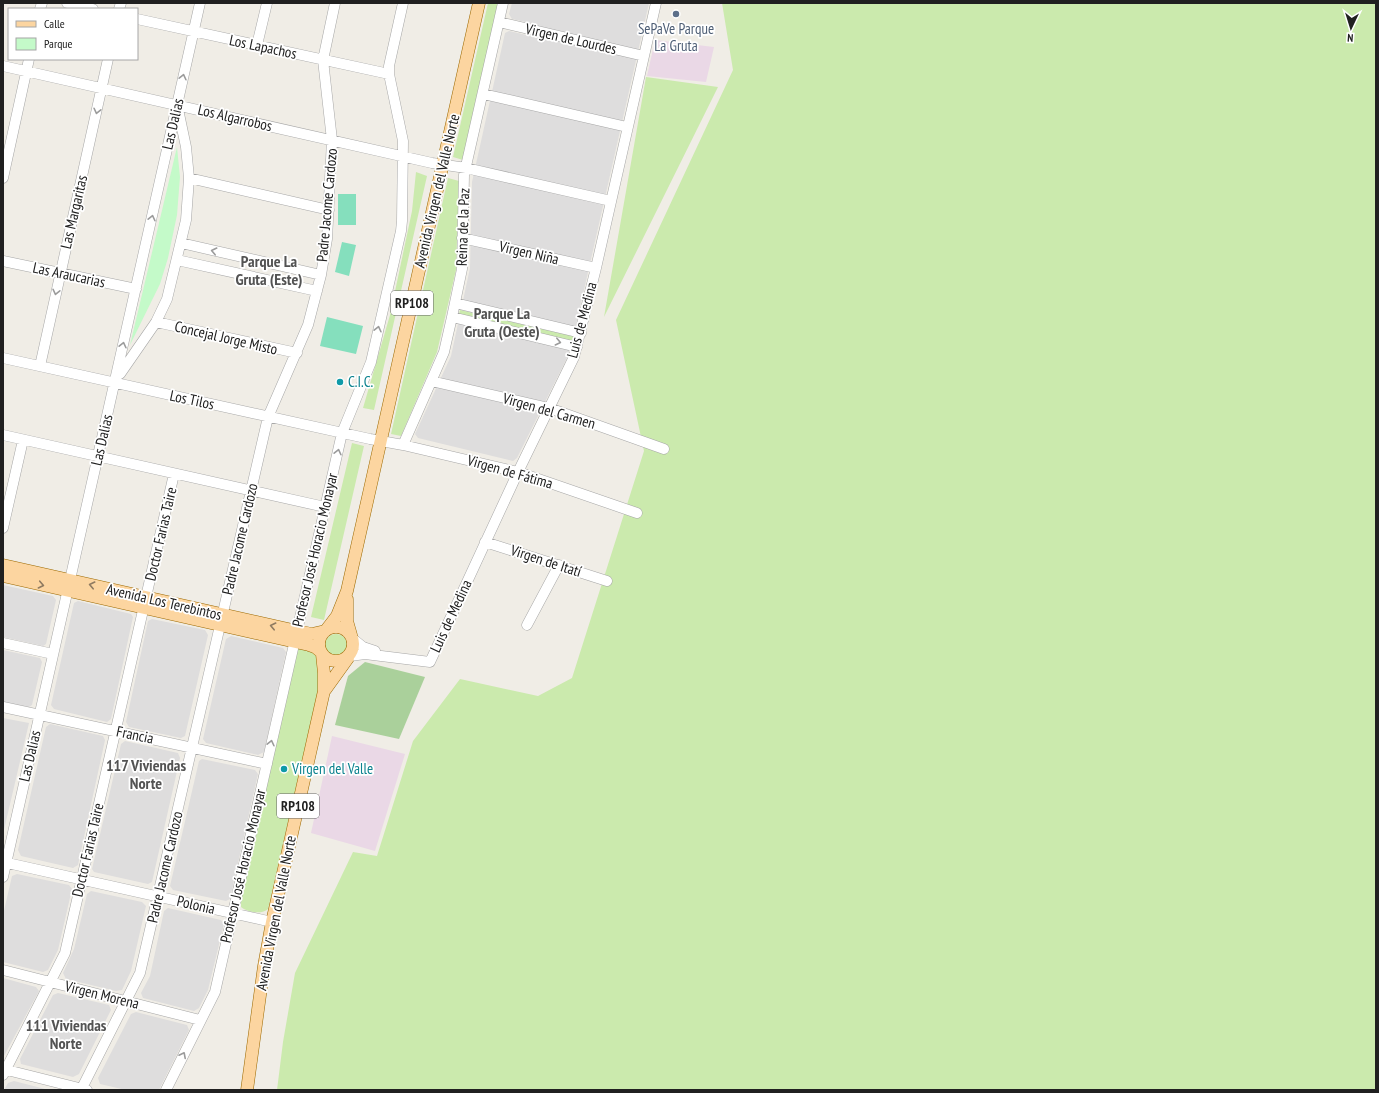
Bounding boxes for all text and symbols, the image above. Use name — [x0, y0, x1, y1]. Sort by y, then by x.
legend — [8, 8, 138, 60]
north arrow — [1331, 8, 1371, 48]
marker: SePaVe Parque La Gruta — [671, 9, 681, 19]
text: Calle — [44, 16, 65, 31]
street label: Virgen de Lourdes — [523, 19, 619, 58]
place label: SePaVe Parque La Gruta — [638, 19, 714, 55]
street label: Los Lapachos — [228, 30, 298, 63]
text: N — [1347, 31, 1354, 45]
text: Parque — [44, 36, 73, 51]
one-way arrow — [179, 74, 187, 80]
street label: Las Dalias — [157, 96, 188, 151]
street label: Los Algarrobos — [196, 100, 274, 135]
one-way arrow — [93, 108, 101, 114]
street label: Avenida Virgen del Valle Norte — [410, 112, 463, 270]
street label: Padre Jacome Cardozo — [312, 147, 341, 263]
street label: Las Margaritas — [56, 173, 91, 251]
street label: Reina de la Paz — [452, 188, 473, 266]
one-way arrow — [147, 215, 155, 221]
street label: Virgen Niña — [496, 236, 561, 269]
one-way arrow — [211, 247, 218, 255]
district label: Parque La Gruta (Este) — [235, 251, 303, 289]
street label: Las Araucarias — [31, 258, 107, 291]
street label: Luis de Medina — [562, 280, 601, 360]
one-way arrow — [53, 289, 61, 295]
road number: RP108 — [391, 291, 433, 315]
district label: Parque La Gruta (Oeste) — [464, 303, 540, 341]
street label: Concejal Jorge Misto — [173, 316, 279, 359]
one-way arrow — [374, 326, 382, 333]
one-way arrow — [555, 338, 561, 346]
one-way arrow — [119, 341, 127, 348]
place label: C.I.C. — [348, 372, 374, 391]
marker: C.I.C. — [335, 377, 345, 387]
street label: Los Tilos — [168, 386, 216, 413]
street label: Virgen del Carmen — [500, 388, 598, 433]
street label: Las Dalias — [86, 412, 117, 467]
one-way arrow — [333, 449, 341, 456]
street label: Virgen de Fátima — [464, 450, 555, 493]
street label: Profesor José Horacio Monayar — [288, 470, 342, 629]
street label: Padre Jacome Cardozo — [217, 481, 262, 597]
street label: Doctor Farias Taire — [140, 485, 181, 583]
street label: Virgen de Itatí — [507, 540, 585, 581]
street label: Luis de Medina — [425, 576, 476, 655]
street label: Avenida Los Terebintos — [105, 579, 224, 624]
one-way arrow — [38, 580, 44, 588]
one-way arrow — [89, 582, 95, 590]
one-way arrow — [270, 623, 276, 631]
street label: Francia — [115, 721, 155, 748]
street label: Las Dalias — [14, 728, 45, 783]
one-way arrow — [267, 740, 275, 746]
district label: 117 Viviendas Norte — [106, 755, 186, 793]
place label: Virgen del Valle — [291, 759, 373, 778]
marker: Virgen del Valle — [279, 764, 289, 774]
street label: Profesor José Horacio Monayar — [216, 786, 270, 945]
road number: RP108 — [277, 794, 319, 818]
street label: Doctor Farias Taire — [67, 801, 108, 899]
street label: Padre Jacome Cardozo — [142, 809, 187, 925]
street label: Avenida Virgen del Valle Norte — [251, 834, 300, 992]
street label: Polonia — [175, 891, 217, 918]
street label: Virgen Morena — [62, 976, 141, 1013]
district label: 111 Viviendas Norte — [26, 1015, 107, 1053]
one-way arrow — [178, 1052, 186, 1059]

